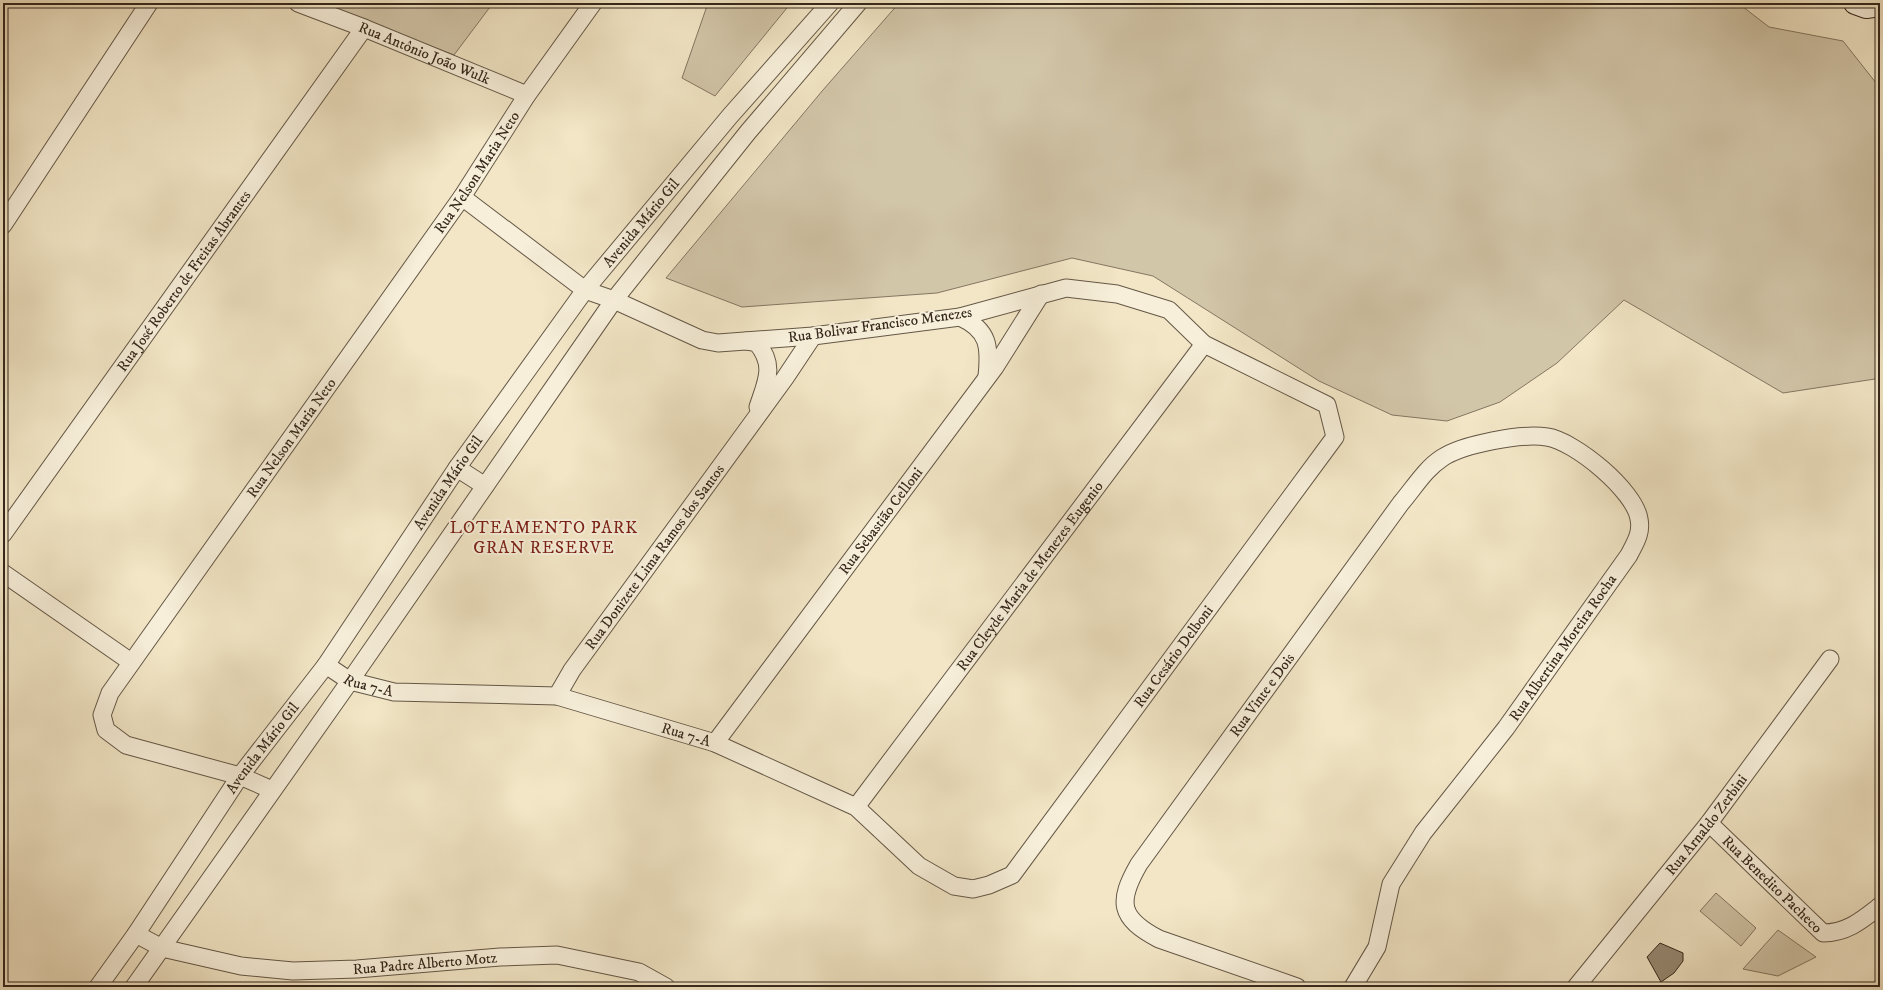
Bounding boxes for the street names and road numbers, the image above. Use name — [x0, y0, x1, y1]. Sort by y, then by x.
street label: Rua Antônio João Wulk — [356, 17, 494, 89]
street label: Rua Nelson Maria Neto — [430, 108, 524, 237]
street label: Avenida Mário Gil — [598, 174, 684, 271]
street label: Rua José Roberto de Freitas Abrantes — [112, 186, 255, 375]
street label: Rua Bolivar Francisco Menezes — [787, 303, 973, 347]
street label: Rua Nelson Maria Neto — [242, 374, 340, 501]
street label: Avenida Mário Gil — [409, 432, 487, 533]
street label: Rua Donizete Lima Ramos dos Santos — [581, 460, 728, 653]
street label: Rua Sebastião Celloni — [834, 463, 927, 578]
street label: Rua Cleyde Maria de Menezes Eugenio — [952, 477, 1107, 675]
street label: Rua Albertina Moreira Rocha — [1505, 570, 1621, 725]
street label: Rua Cesário Delboni — [1129, 601, 1217, 711]
street label: Rua Vinte e Dois — [1225, 649, 1299, 740]
street label: Rua 7-A — [340, 670, 396, 701]
street label: Avenida Mário Gil — [221, 698, 303, 797]
street label: Rua 7-A — [659, 718, 713, 751]
street label: Rua Arnaldo Zerbini — [1661, 770, 1751, 879]
street label: Rua Benedito Pacheco — [1718, 831, 1827, 937]
street label: Rua Padre Alberto Motz — [352, 948, 498, 979]

